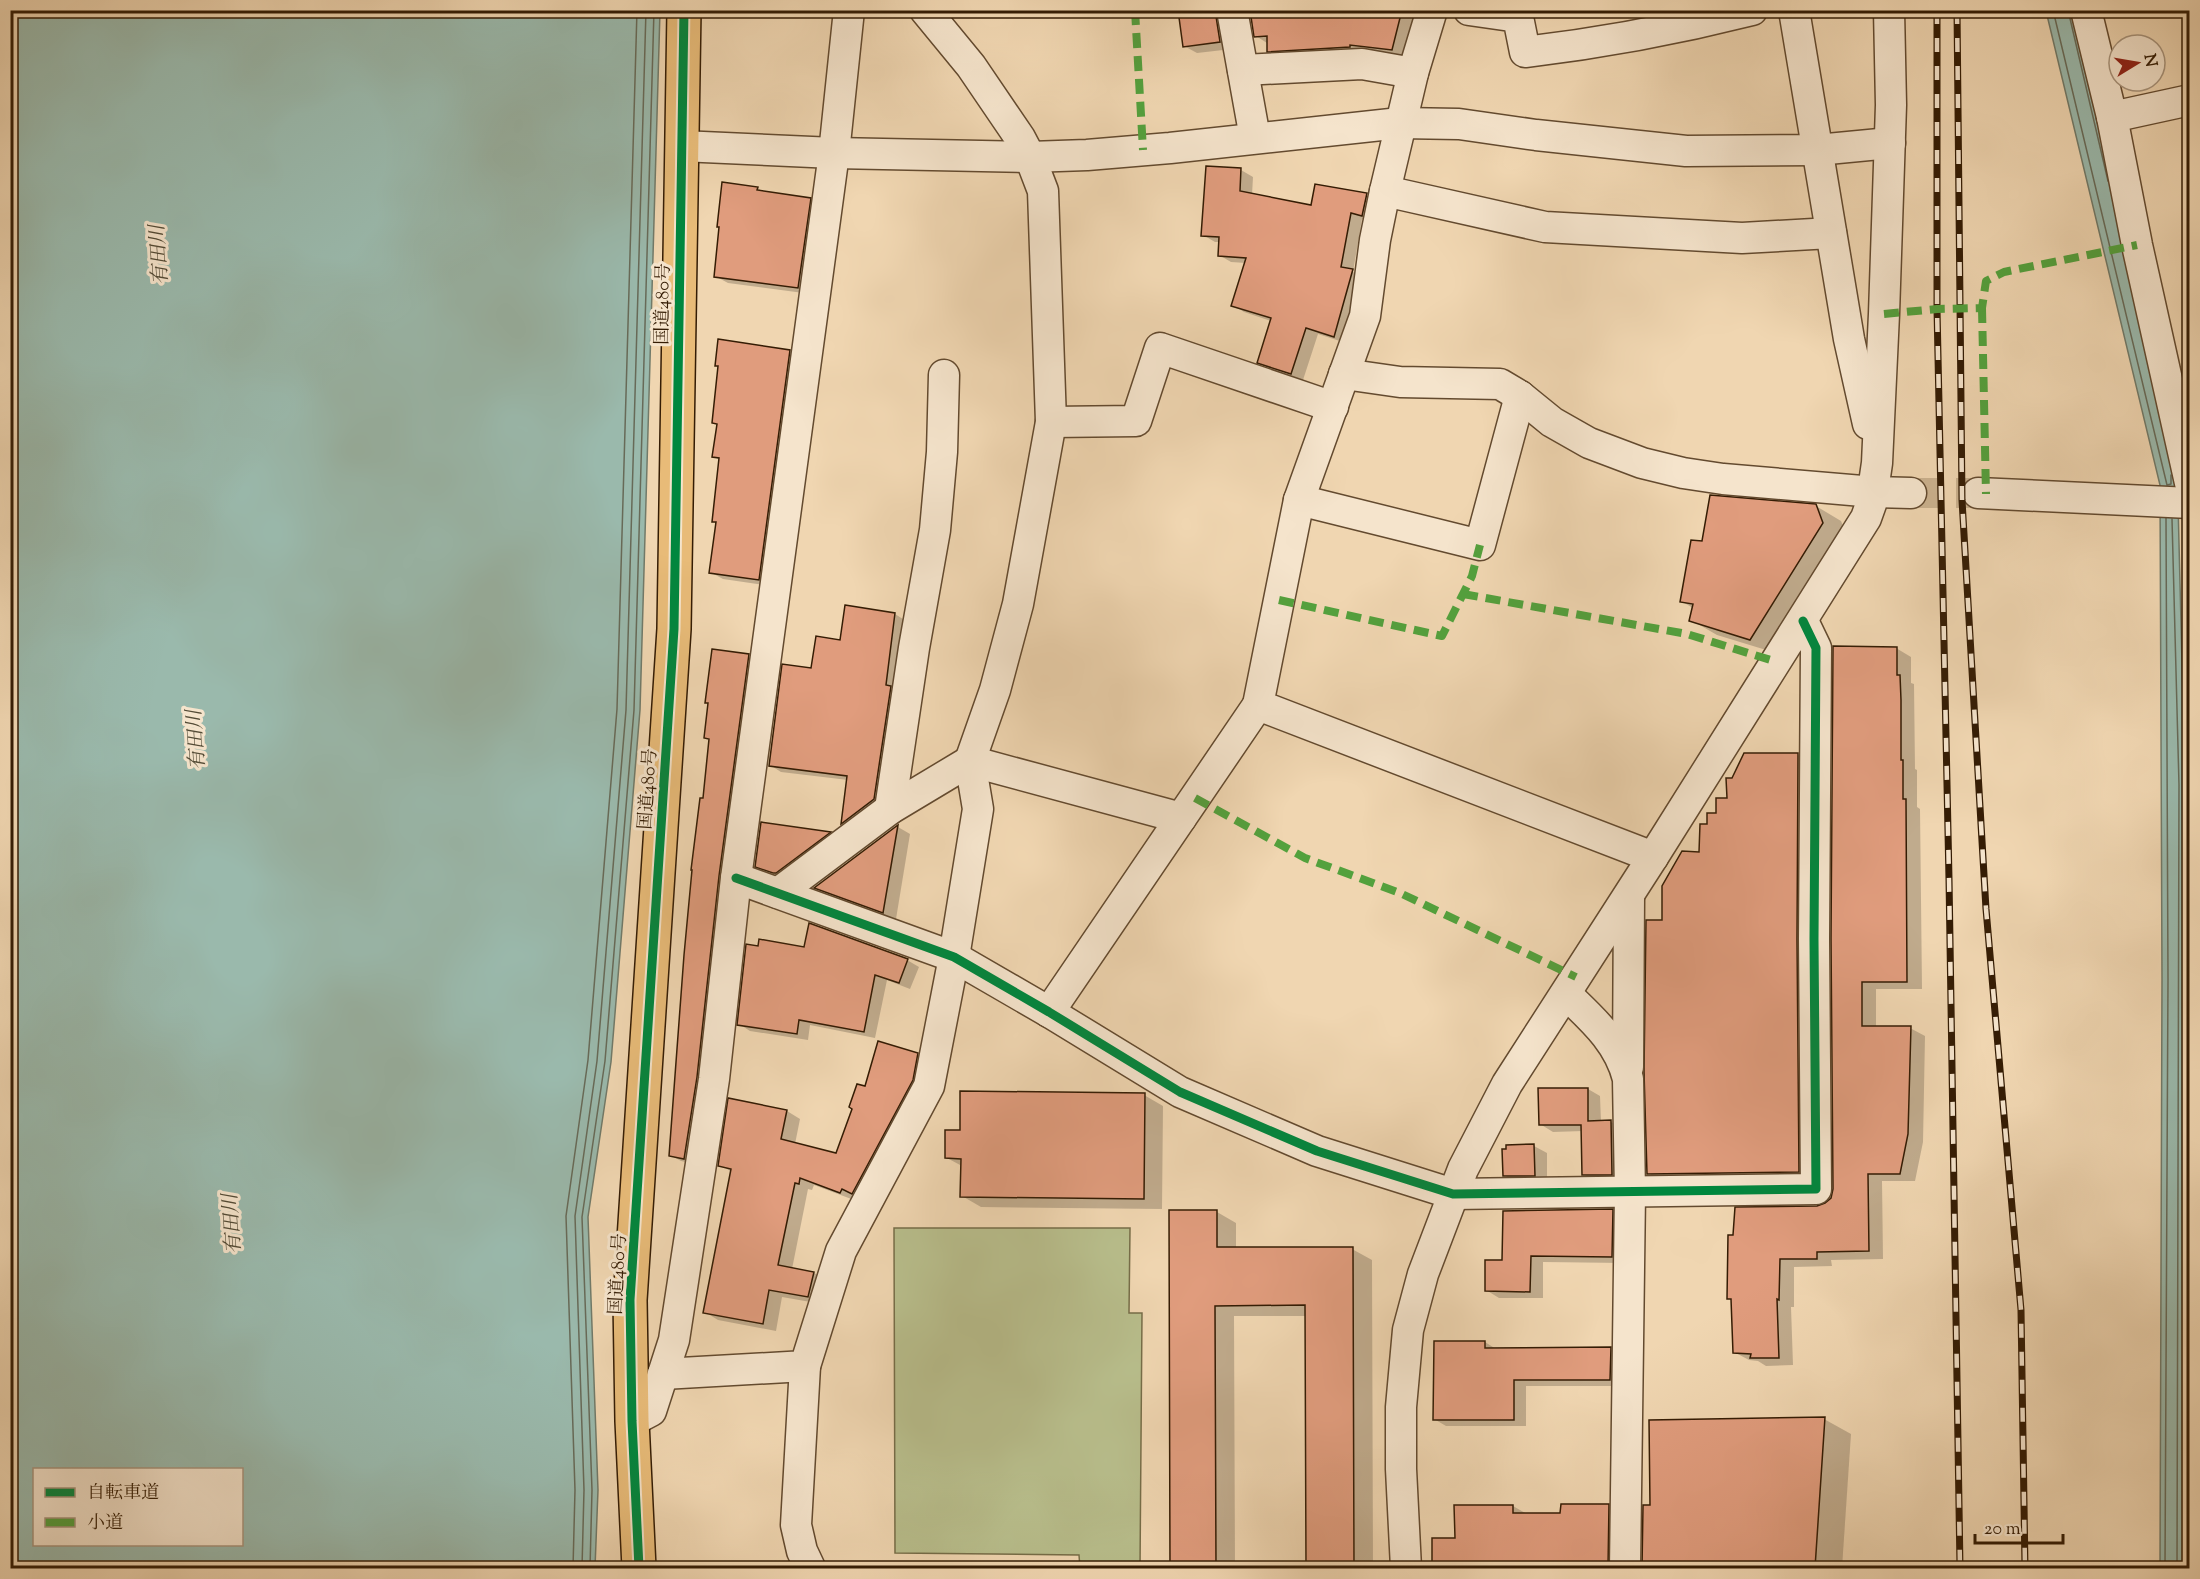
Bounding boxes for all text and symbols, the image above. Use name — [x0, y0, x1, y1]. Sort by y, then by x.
north arrow — [2107, 33, 2167, 93]
text: N — [2137, 52, 2162, 69]
water label: 有田川 — [144, 222, 177, 286]
street label: 国道480号 — [650, 263, 678, 345]
water label: 有田川 — [181, 707, 214, 771]
street label: 国道480号 — [633, 748, 665, 831]
water label: 有田川 — [217, 1191, 250, 1255]
street label: 国道480号 — [604, 1233, 634, 1316]
legend — [33, 1468, 243, 1546]
text: 自転車道 — [87, 1481, 159, 1507]
scale bar — [1975, 1507, 2064, 1545]
text: 小道 — [87, 1511, 123, 1537]
text: 20 m — [1984, 1517, 2021, 1543]

